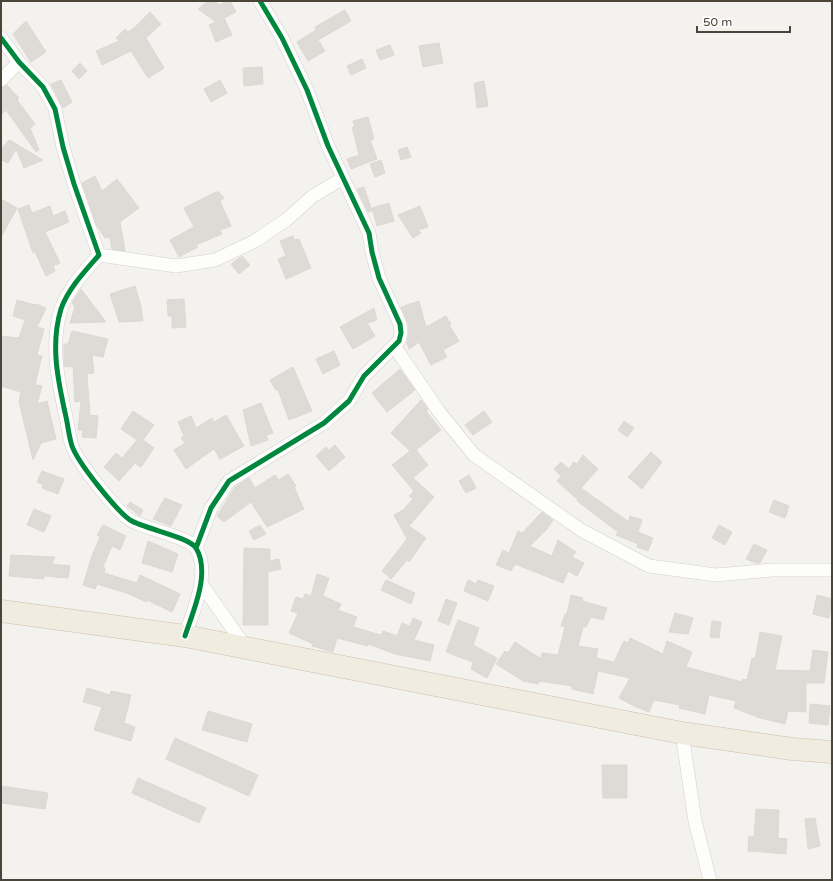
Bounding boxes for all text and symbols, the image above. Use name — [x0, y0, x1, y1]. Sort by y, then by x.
scale bar — [697, 8, 790, 34]
text: 50 m — [703, 15, 732, 29]

